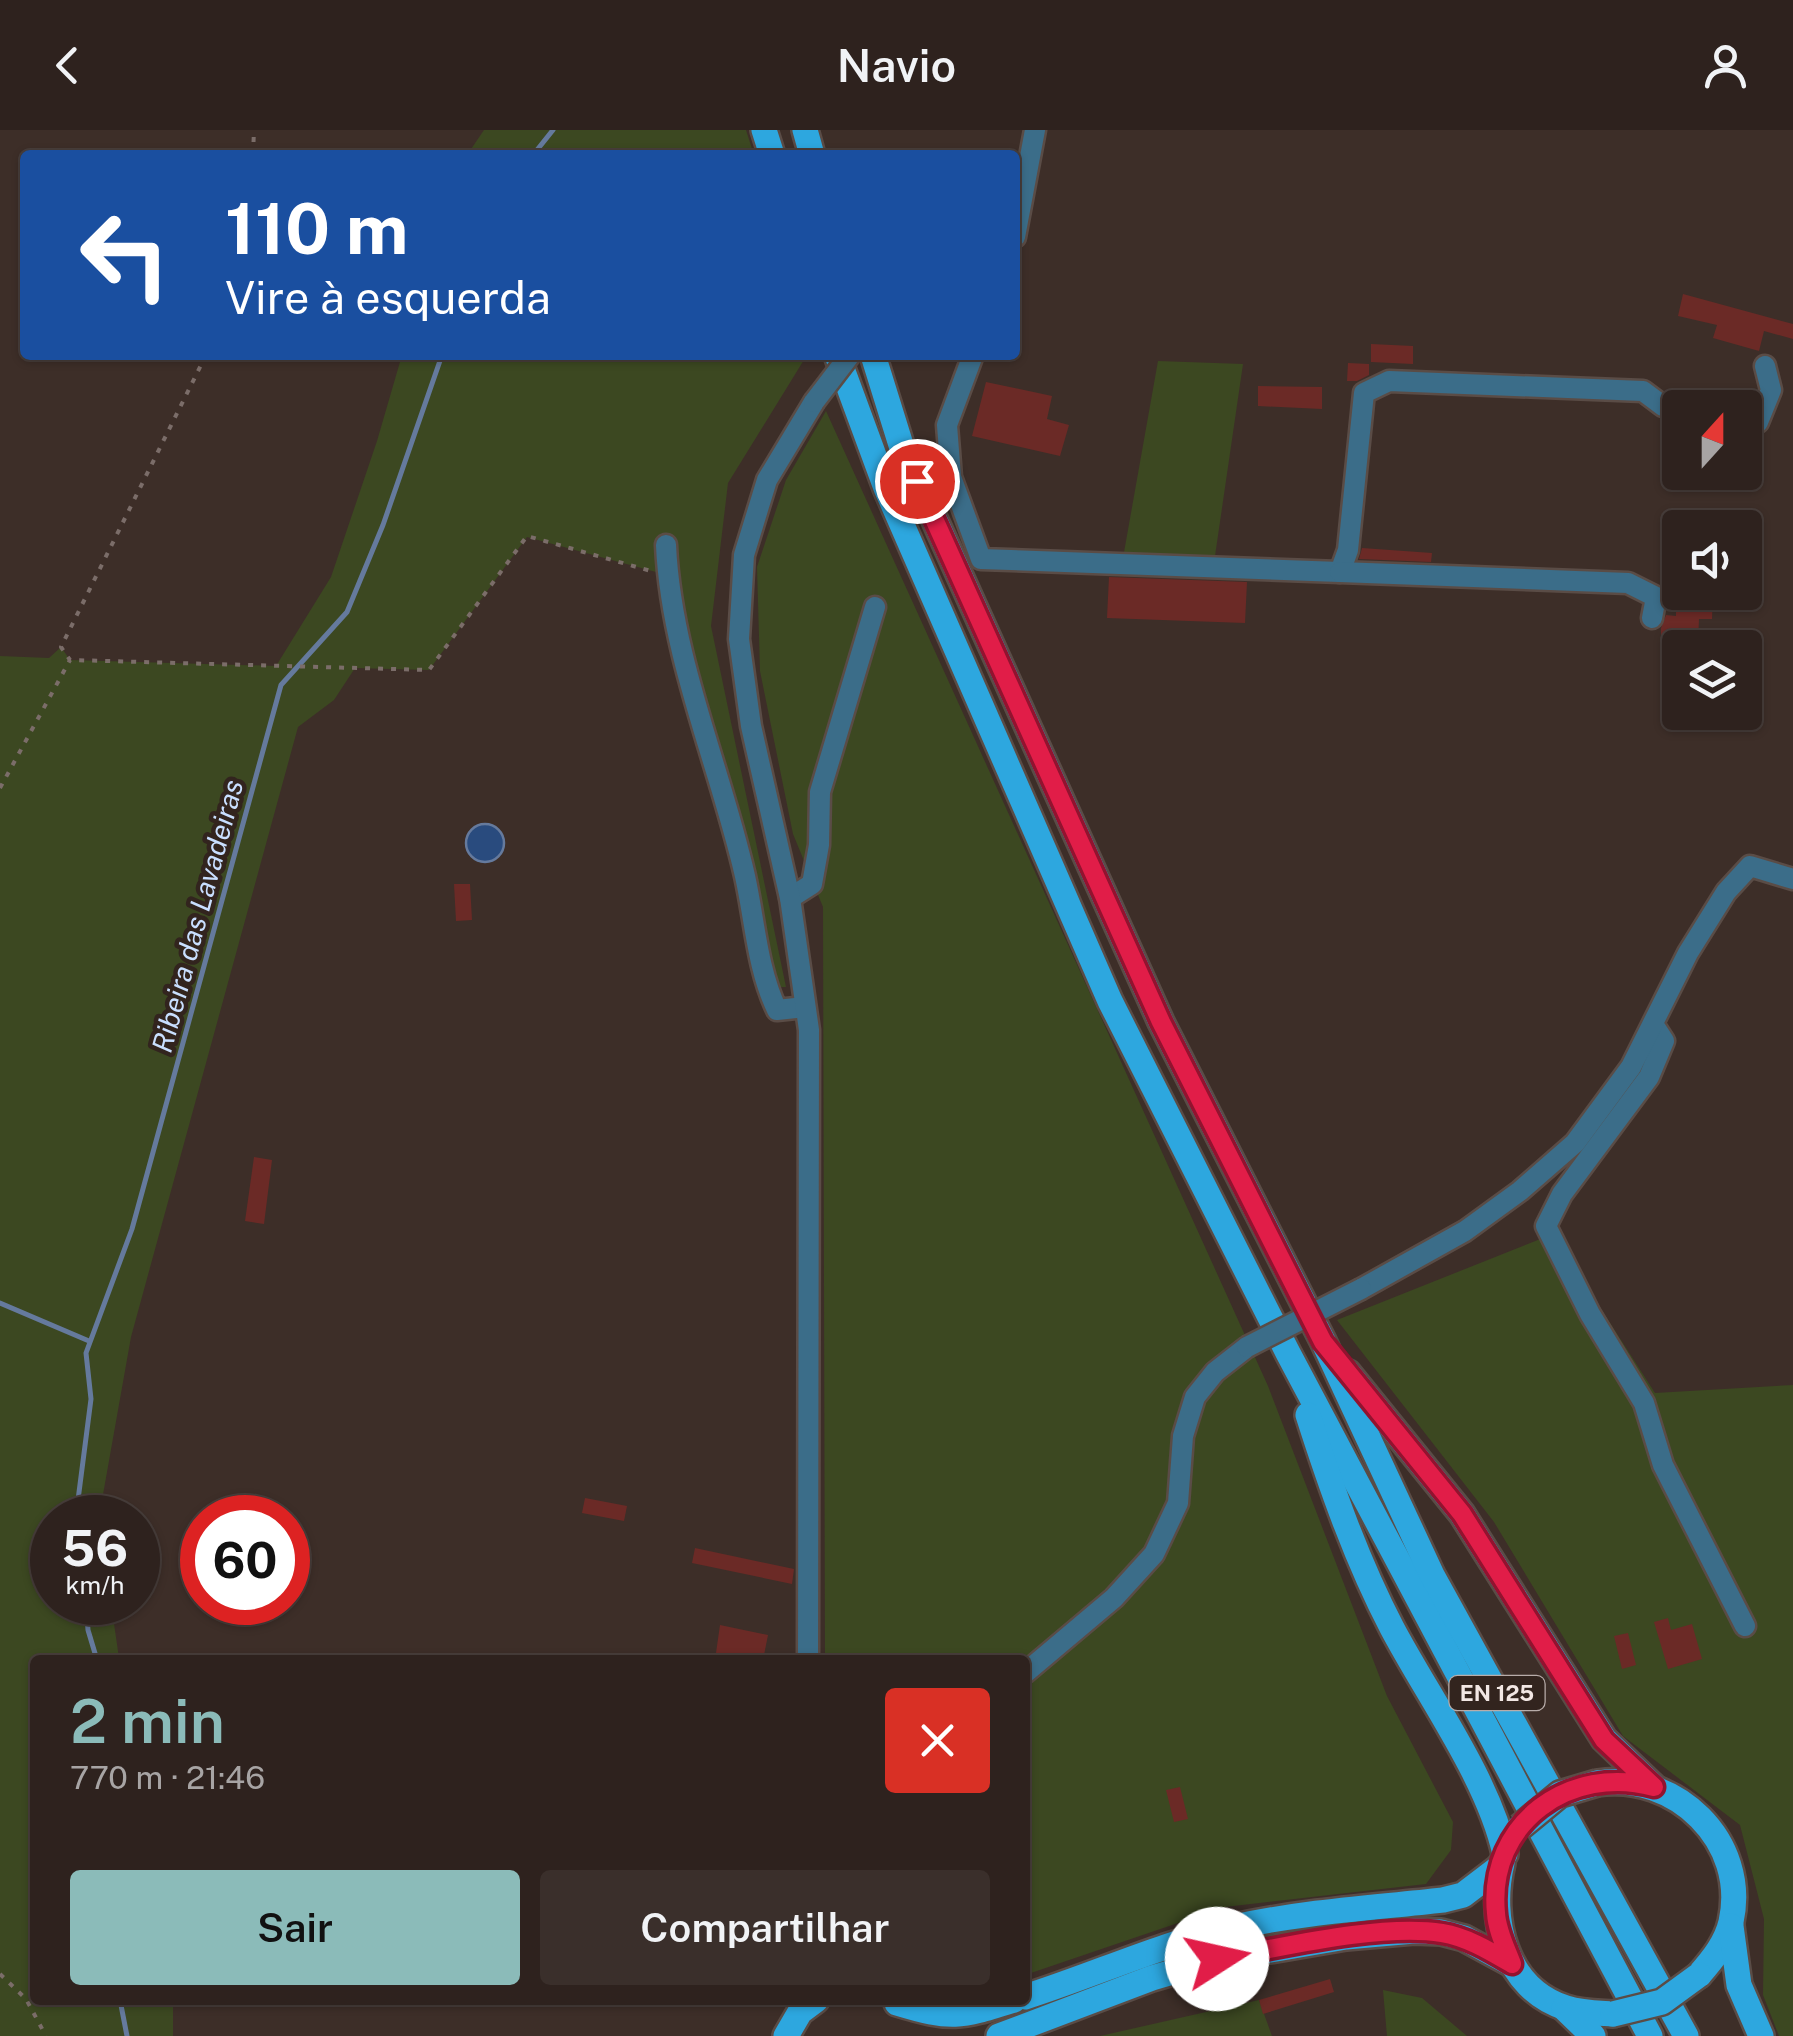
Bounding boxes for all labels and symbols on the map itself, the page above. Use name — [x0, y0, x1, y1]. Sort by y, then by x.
north arrow — [1662, 390, 1762, 490]
pin — [875, 439, 960, 524]
water label: Ribeira das Lavadeiras — [145, 776, 249, 1056]
speed limit sign: 60 — [180, 1495, 310, 1625]
road number: EN 125 — [1450, 1676, 1544, 1710]
position arrow — [1165, 1907, 1269, 2011]

